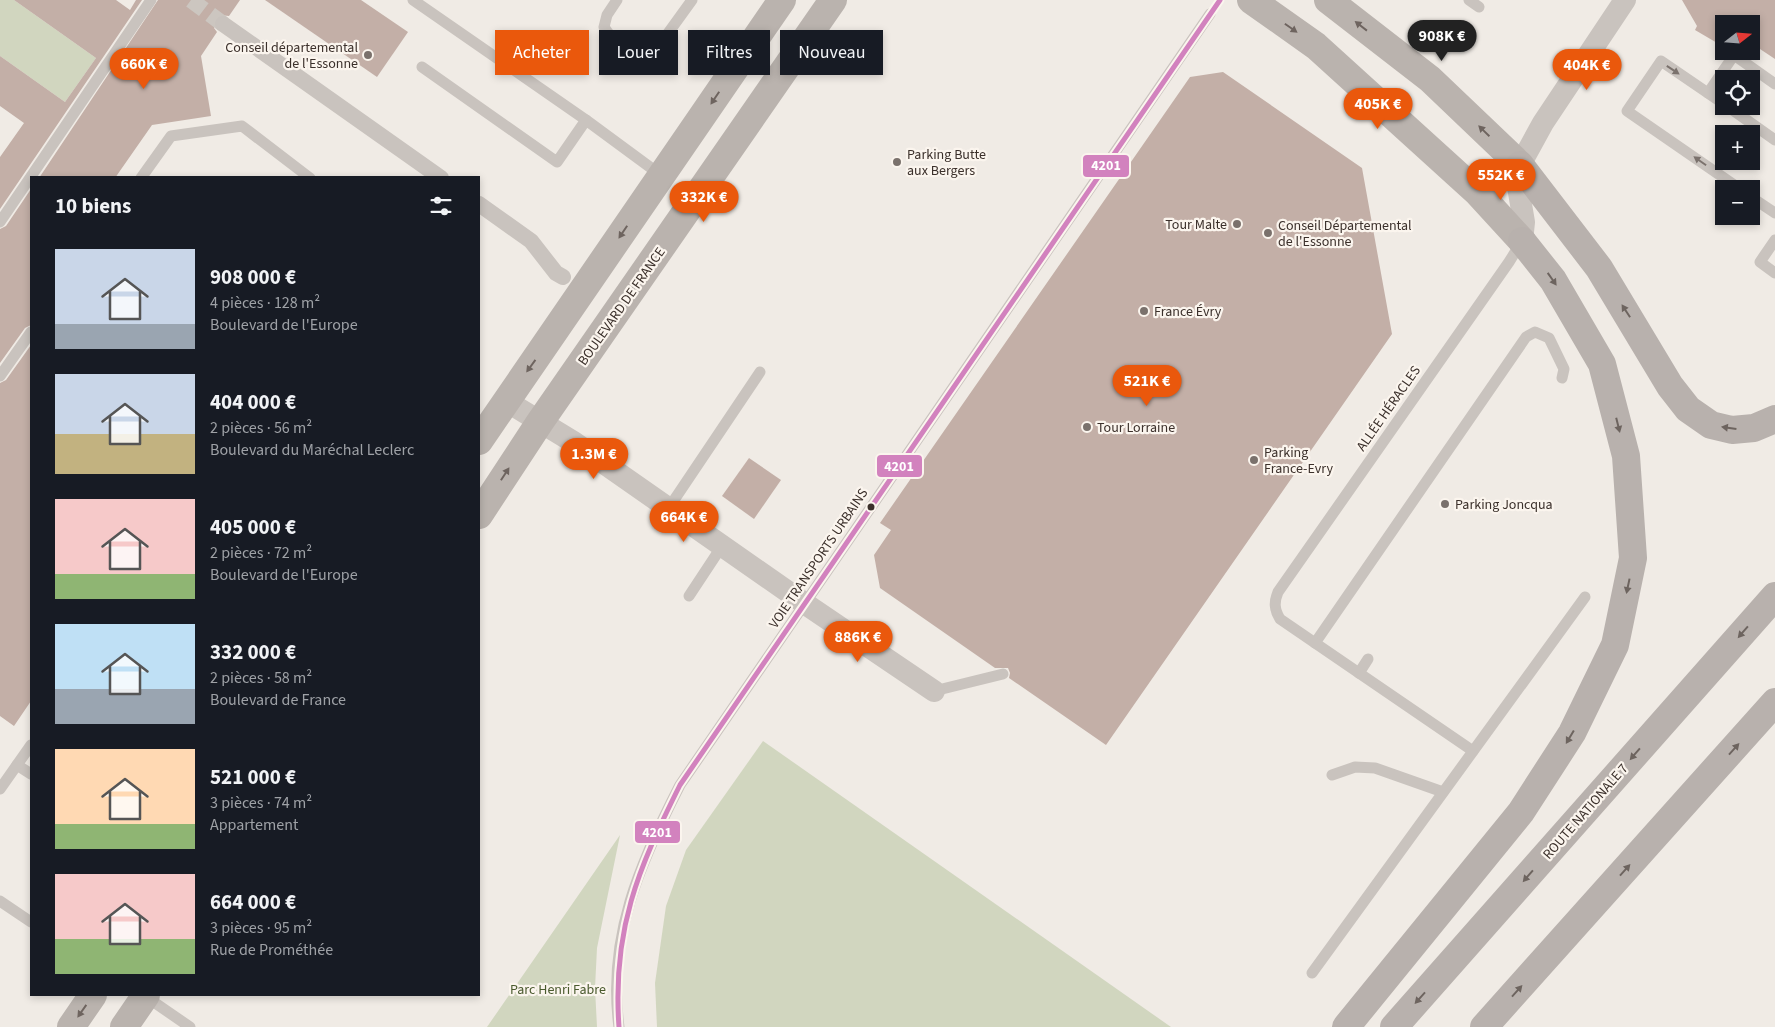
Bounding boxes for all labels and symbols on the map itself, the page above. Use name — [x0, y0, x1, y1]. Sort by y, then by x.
north arrow — [1715, 15, 1760, 60]
one-way arrow — [1355, 20, 1368, 31]
pin: 908K € — [1401, 20, 1483, 62]
one-way arrow — [1284, 23, 1298, 33]
place label: Conseil départemental de l'Essonne — [225, 38, 358, 74]
pin: 660K € — [103, 48, 185, 90]
pin: 404K € — [1546, 48, 1628, 91]
marker: Conseil départemental de l'Essonne — [362, 49, 374, 61]
one-way arrow — [1666, 65, 1680, 74]
pin: 405K € — [1337, 88, 1419, 130]
one-way arrow — [710, 91, 720, 105]
one-way arrow — [1479, 125, 1491, 137]
place label: Parking Butte aux Bergers — [907, 145, 986, 181]
line badge: 4201 — [1082, 154, 1130, 178]
marker: Parking Butte aux Bergers — [891, 156, 903, 168]
text: 4201 — [1091, 156, 1121, 176]
one-way arrow — [1693, 156, 1707, 166]
pin: 552K € — [1460, 158, 1542, 201]
pin: 332K € — [663, 180, 745, 223]
place label: Tour Malte — [1165, 215, 1227, 235]
place label: Conseil Départemental de l'Essonne — [1278, 216, 1412, 252]
marker: Tour Malte — [1231, 218, 1243, 230]
one-way arrow — [618, 225, 628, 239]
marker: Conseil Départemental de l'Essonne — [1262, 227, 1274, 239]
street label: BOULEVARD DE FRANCE — [573, 243, 670, 370]
one-way arrow — [1547, 272, 1557, 286]
place label: France Évry — [1154, 302, 1222, 322]
one-way arrow — [1621, 304, 1631, 317]
marker: France Évry — [1138, 305, 1150, 317]
one-way arrow — [526, 359, 536, 373]
street label: ALLÉE HÉRACLES — [1352, 362, 1426, 455]
pin: 521K € — [1106, 364, 1188, 407]
place label: Tour Lorraine — [1097, 418, 1175, 438]
one-way arrow — [1614, 418, 1622, 433]
marker: Tour Lorraine — [1081, 421, 1093, 433]
one-way arrow — [1720, 424, 1736, 432]
pin: 1.3M € — [553, 438, 635, 480]
place label: Parking France-Evry — [1264, 443, 1333, 479]
line badge: 4201 — [876, 454, 923, 478]
marker: Parking France-Evry — [1248, 454, 1260, 466]
text: 4201 — [884, 457, 914, 477]
one-way arrow — [501, 467, 510, 481]
street label: VOIE TRANSPORTS URBAINS — [764, 485, 873, 633]
place label: Parking Joncqua — [1455, 495, 1553, 515]
marker: Parking Joncqua — [1439, 498, 1451, 510]
pin: 664K € — [643, 500, 725, 543]
unlabelled marker — [866, 502, 876, 512]
one-way arrow — [1623, 578, 1631, 594]
pin: 886K € — [817, 620, 899, 663]
one-way arrow — [1737, 626, 1749, 638]
one-way arrow — [1565, 730, 1574, 743]
one-way arrow — [1728, 742, 1739, 755]
one-way arrow — [1630, 748, 1641, 761]
street label: ROUTE NATIONALE 7 — [1539, 759, 1633, 864]
line badge: 4201 — [634, 820, 681, 844]
text: 4201 — [642, 823, 672, 843]
one-way arrow — [1619, 864, 1631, 876]
one-way arrow — [1523, 870, 1534, 882]
park label: Parc Henri Fabre — [510, 980, 606, 1000]
one-way arrow — [1511, 985, 1523, 997]
one-way arrow — [1414, 991, 1426, 1003]
one-way arrow — [77, 1004, 87, 1018]

